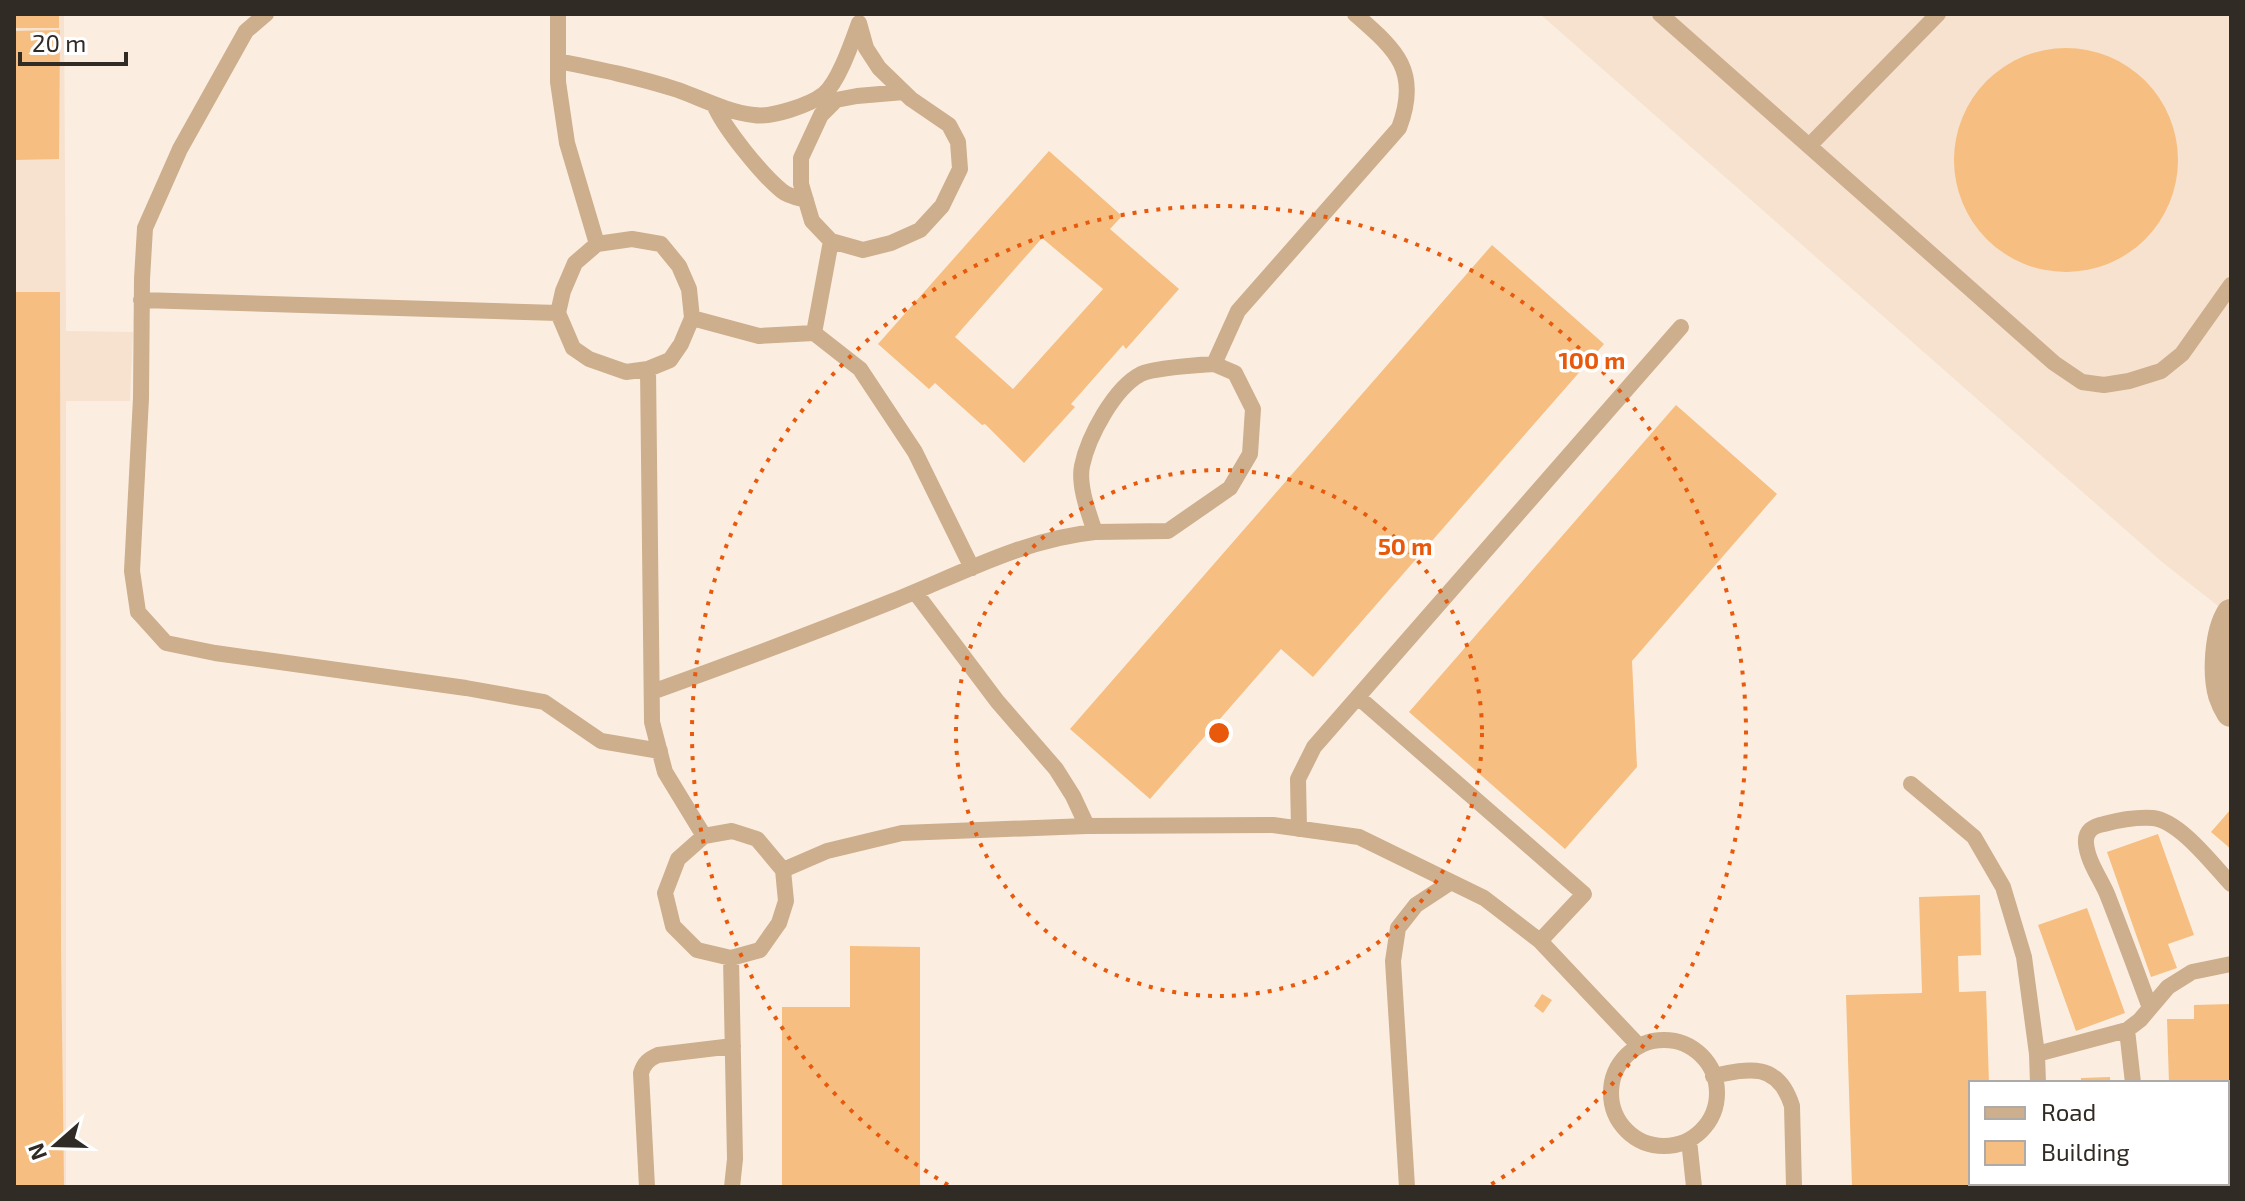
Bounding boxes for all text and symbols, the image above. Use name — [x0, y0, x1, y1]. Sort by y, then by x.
scale bar — [20, 16, 126, 66]
text: 20 m — [32, 28, 86, 57]
text: 100 m — [1559, 345, 1625, 374]
text: 50 m — [1378, 531, 1432, 560]
centre of rings — [1205, 719, 1233, 747]
legend — [1969, 1081, 2229, 1185]
text: Road — [2041, 1097, 2096, 1126]
north arrow — [16, 1105, 96, 1185]
text: Building — [2041, 1137, 2130, 1166]
text: N — [21, 1140, 51, 1164]

